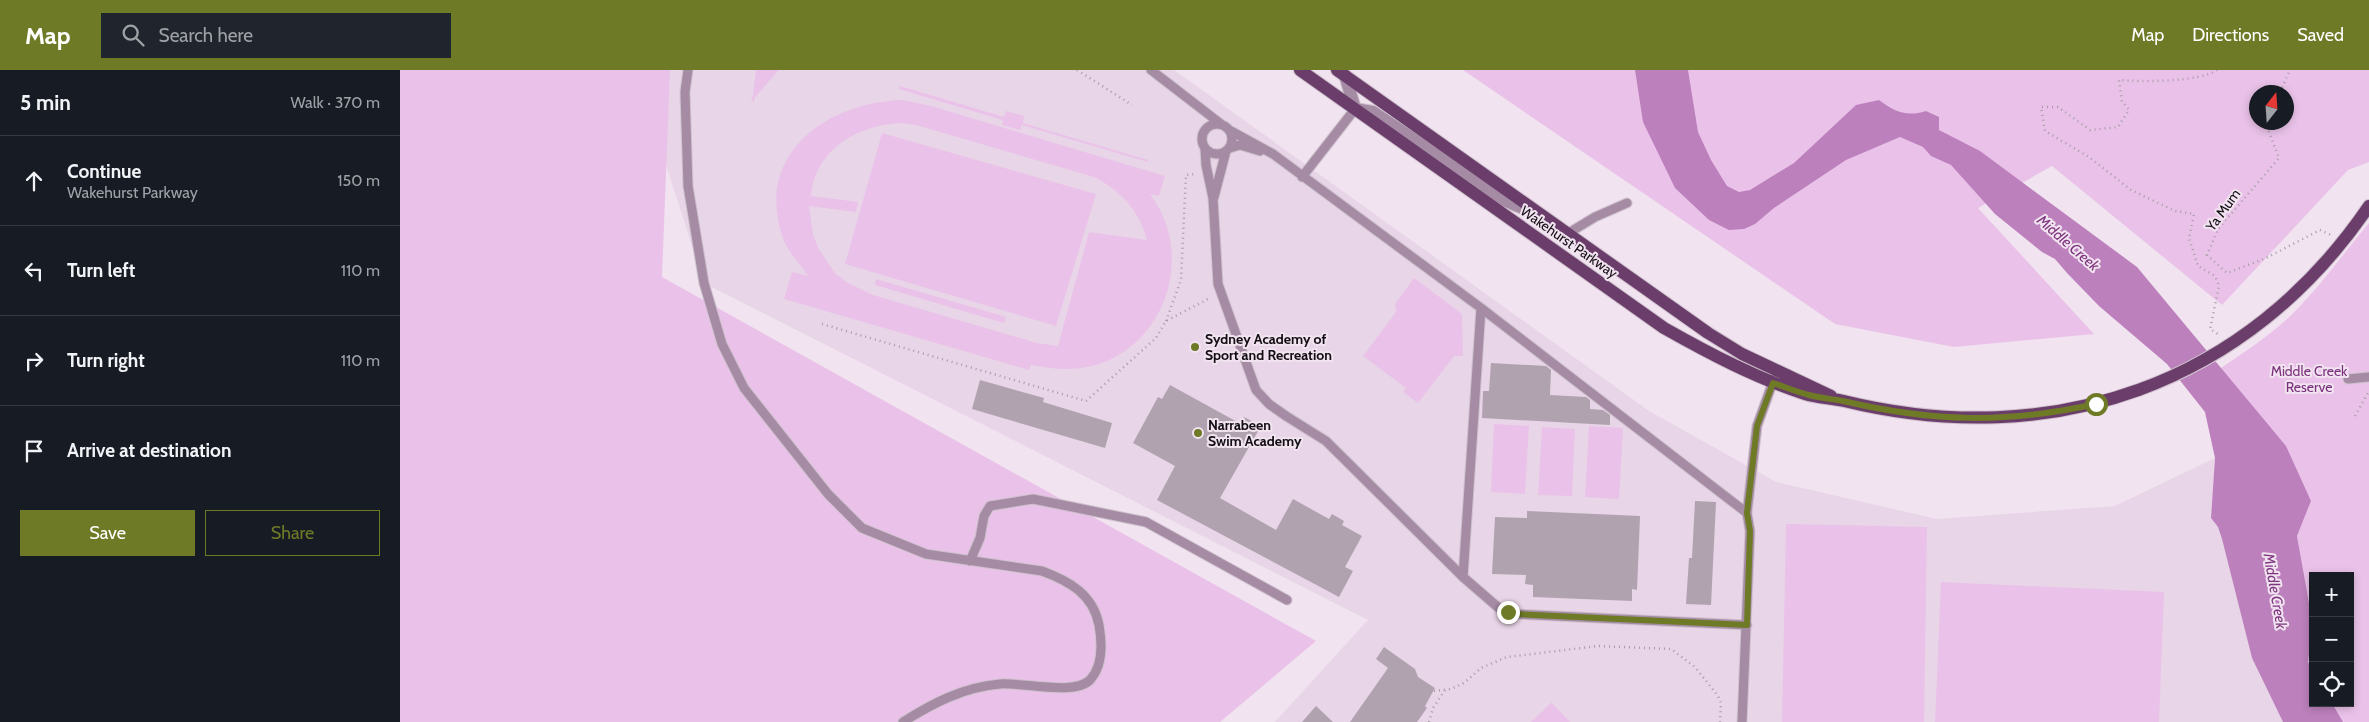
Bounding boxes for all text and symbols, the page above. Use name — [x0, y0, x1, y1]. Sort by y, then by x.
search box — [101, 13, 451, 58]
text: Map — [25, 21, 71, 50]
icon: search — [119, 21, 147, 49]
text: Search here — [159, 24, 253, 47]
text: Map — [2131, 24, 2164, 46]
text: Directions — [2192, 24, 2269, 46]
text: Saved — [2297, 24, 2344, 46]
north arrow — [2249, 85, 2294, 130]
text: 5 min — [20, 90, 71, 115]
text: Walk · 370 m — [291, 93, 380, 112]
text: Continue — [67, 160, 141, 183]
icon: ahead — [20, 167, 48, 195]
text: 150 m — [337, 171, 380, 190]
text: Wakehurst Parkway — [67, 183, 198, 202]
street label: Ya Mum — [2201, 185, 2244, 235]
street label: Wakehurst Parkway — [1517, 202, 1621, 282]
water label: Middle Creek — [2033, 210, 2103, 275]
icon: left — [20, 257, 48, 285]
text: Turn left — [67, 259, 135, 282]
text: 110 m — [341, 261, 380, 280]
place label: Sydney Academy of Sport and Recreation — [1205, 330, 1332, 364]
marker: Sydney Academy of Sport and Recreation — [1189, 341, 1201, 353]
icon: right — [20, 347, 48, 375]
text: Turn right — [67, 349, 145, 372]
text: 110 m — [341, 351, 380, 370]
park label: Middle Creek Reserve — [2271, 362, 2348, 396]
route start — [2085, 393, 2108, 416]
place label: Narrabeen Swim Academy — [1208, 416, 1302, 450]
marker: Narrabeen Swim Academy — [1192, 427, 1204, 439]
icon: arrive — [20, 437, 48, 465]
text: Arrive at destination — [67, 439, 231, 462]
button: Save — [20, 510, 195, 556]
button: Share — [205, 510, 380, 556]
water label: Middle Creek — [2259, 551, 2291, 631]
map controls — [2309, 572, 2354, 707]
button: + — [2309, 572, 2354, 617]
route end — [1497, 601, 1520, 624]
button: − — [2309, 617, 2354, 662]
button: locate — [2309, 662, 2354, 707]

